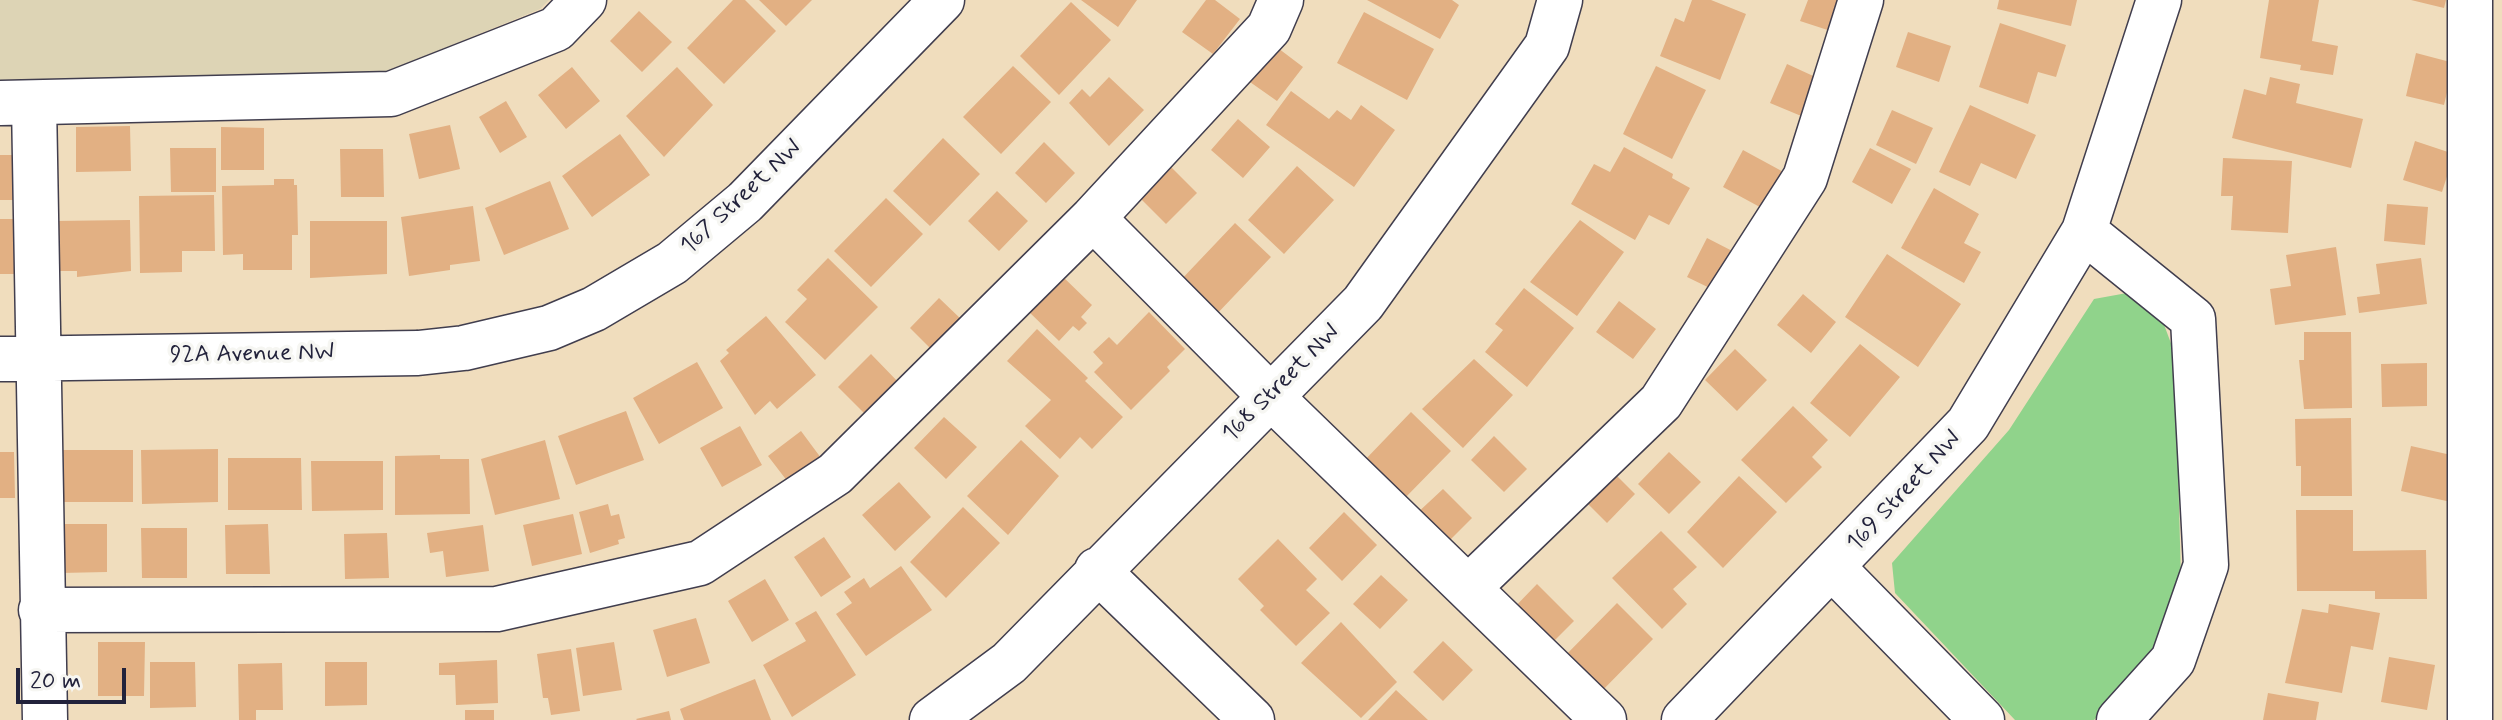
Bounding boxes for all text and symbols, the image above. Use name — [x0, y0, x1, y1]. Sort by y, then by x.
street label: 167 Street NW — [676, 135, 808, 261]
street label: 168 Street NW — [1217, 319, 1347, 449]
street label: 92A Avenue NW — [170, 339, 334, 371]
street label: 169 Street NW — [1842, 426, 1968, 558]
scale bar — [20, 652, 130, 702]
text: 20 m — [30, 666, 81, 697]

